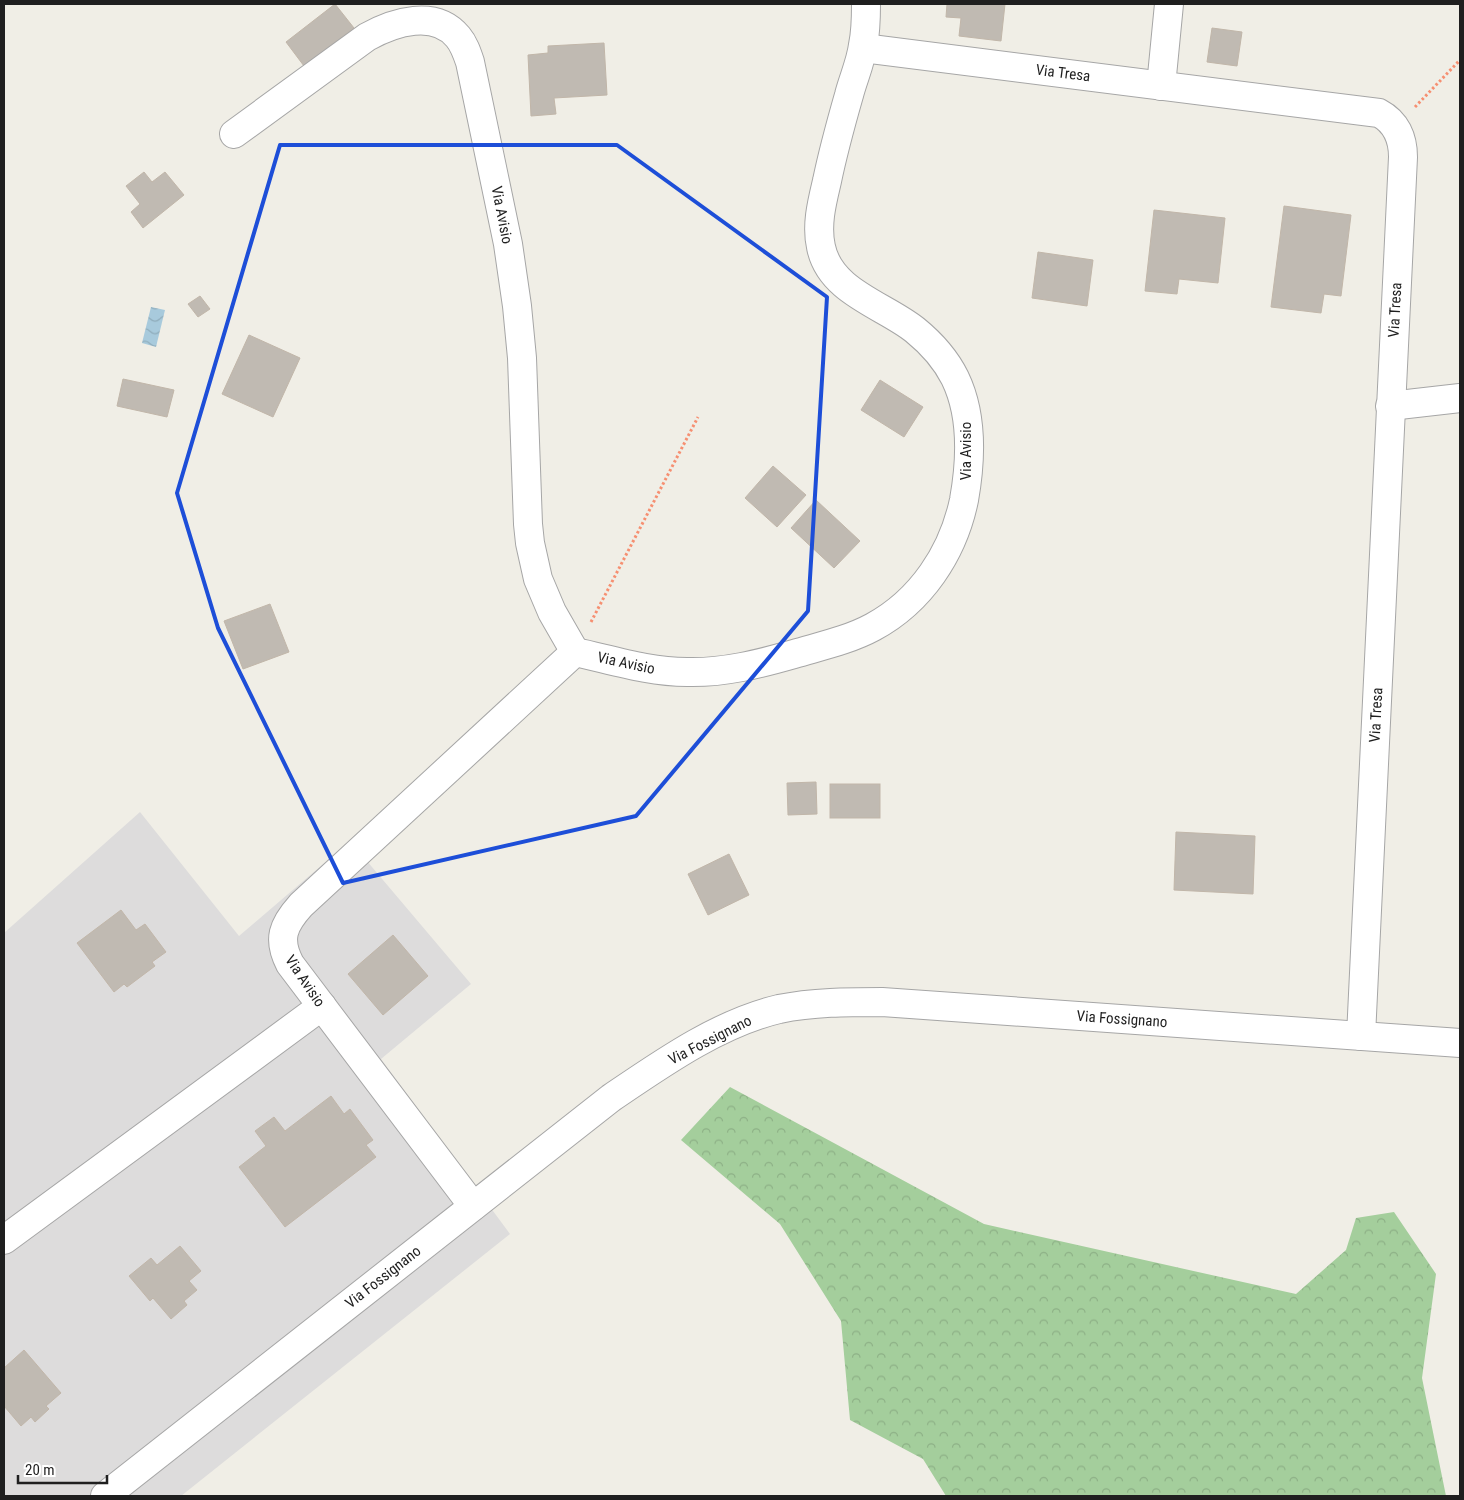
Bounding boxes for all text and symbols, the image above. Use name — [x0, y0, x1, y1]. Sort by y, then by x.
street label: Via Tresa — [1035, 61, 1091, 85]
street label: Via Avisio — [488, 185, 516, 245]
street label: Via Tresa — [1385, 282, 1405, 338]
street label: Via Avisio — [957, 422, 975, 480]
street label: Via Avisio — [596, 648, 656, 678]
street label: Via Tresa — [1366, 687, 1386, 743]
street label: Via Avisio — [281, 952, 329, 1010]
street label: Via Fossignano — [1076, 1007, 1168, 1031]
street label: Via Fossignano — [665, 1011, 755, 1069]
street label: Via Fossignano — [342, 1242, 424, 1312]
scale bar — [18, 1452, 106, 1484]
text: 20 m — [25, 1461, 55, 1479]

